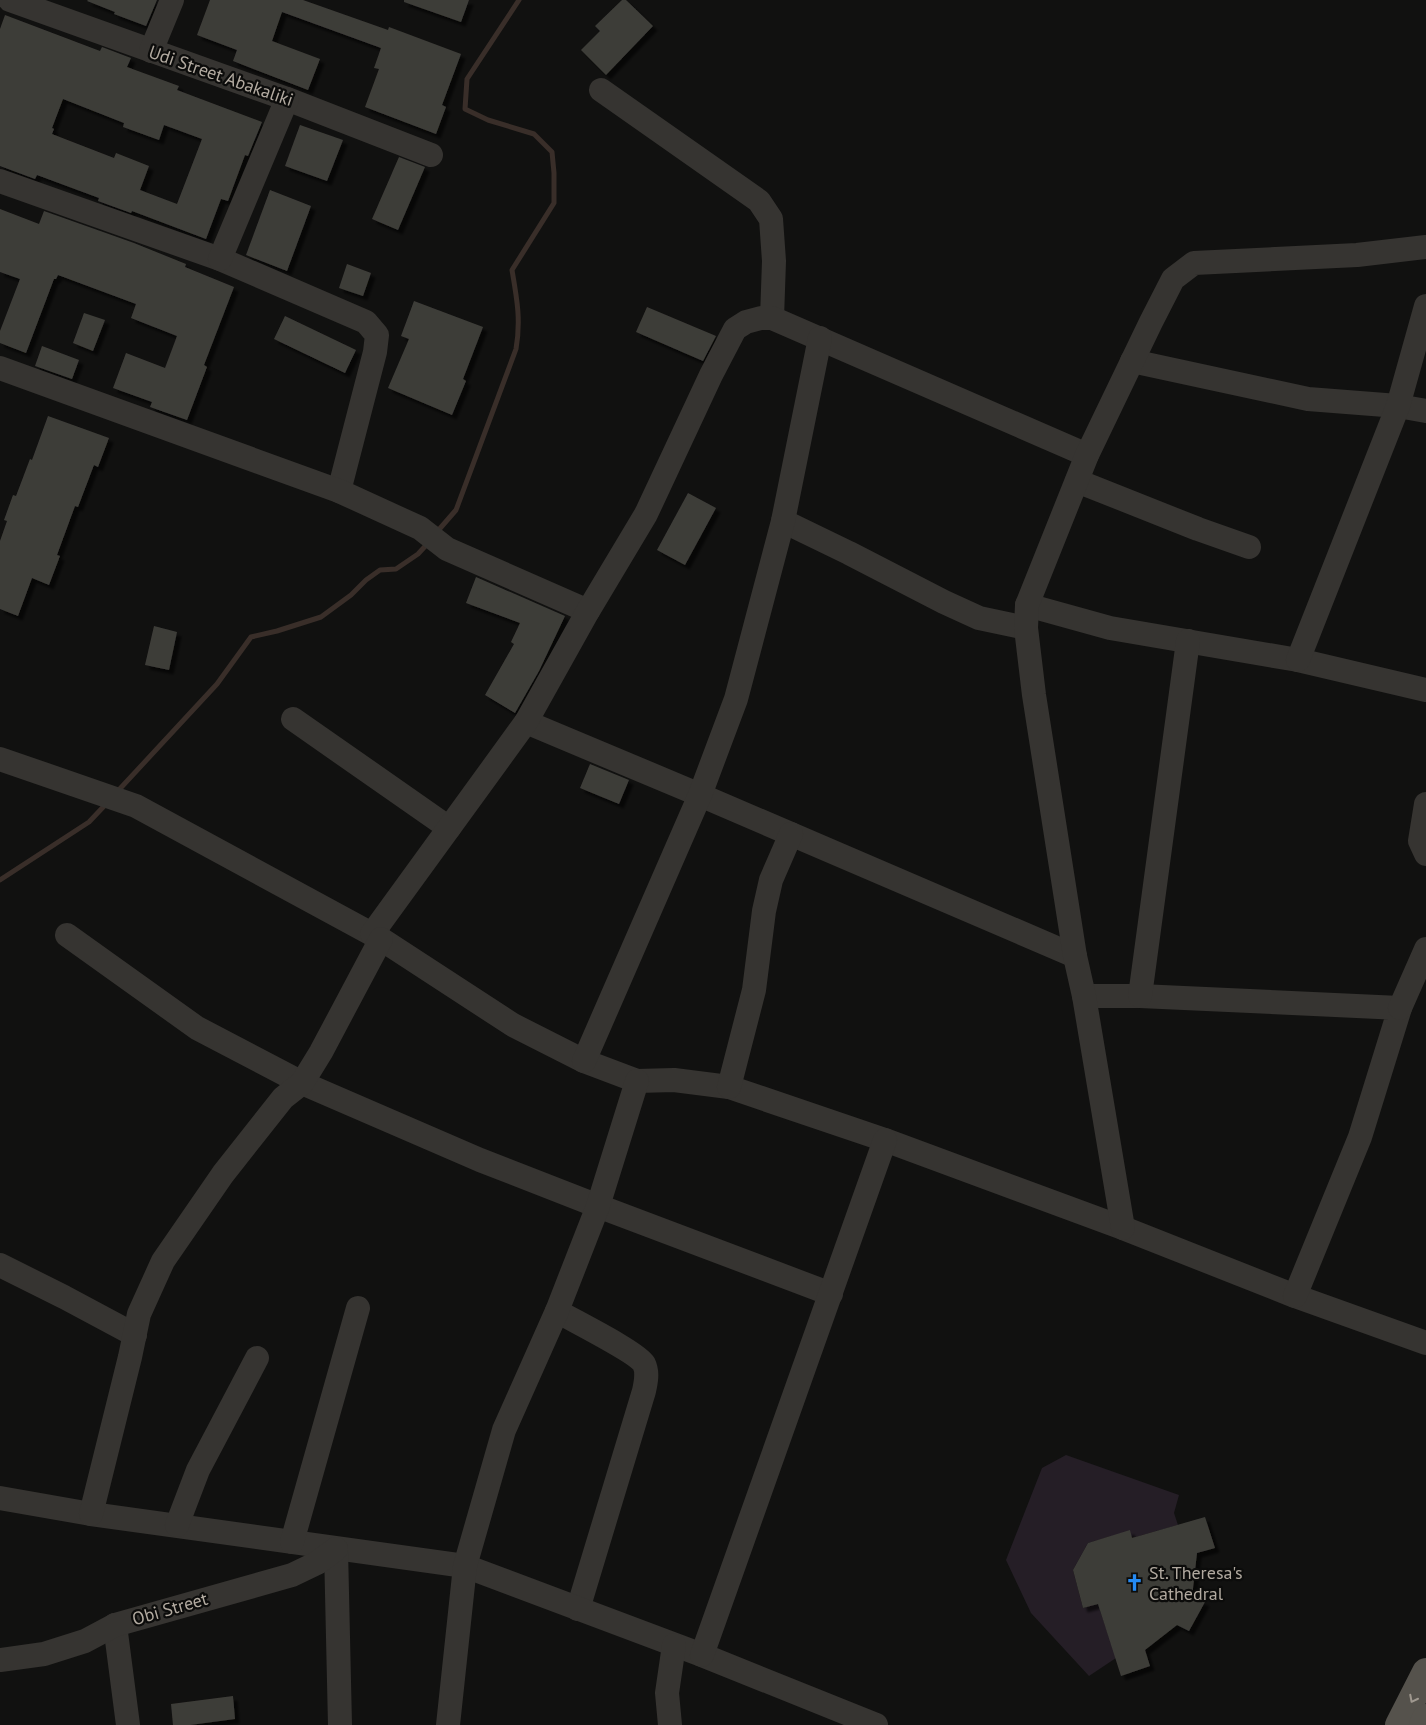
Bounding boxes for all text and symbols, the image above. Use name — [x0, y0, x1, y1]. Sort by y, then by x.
street label: Udi Street Abakaliki — [146, 40, 297, 111]
place label: St. Theresa's Cathedral — [1149, 1561, 1243, 1605]
church icon: St. Theresa's Cathedral — [1125, 1573, 1145, 1593]
street label: Obi Street — [129, 1587, 210, 1630]
one-way arrow — [1409, 1693, 1419, 1702]

